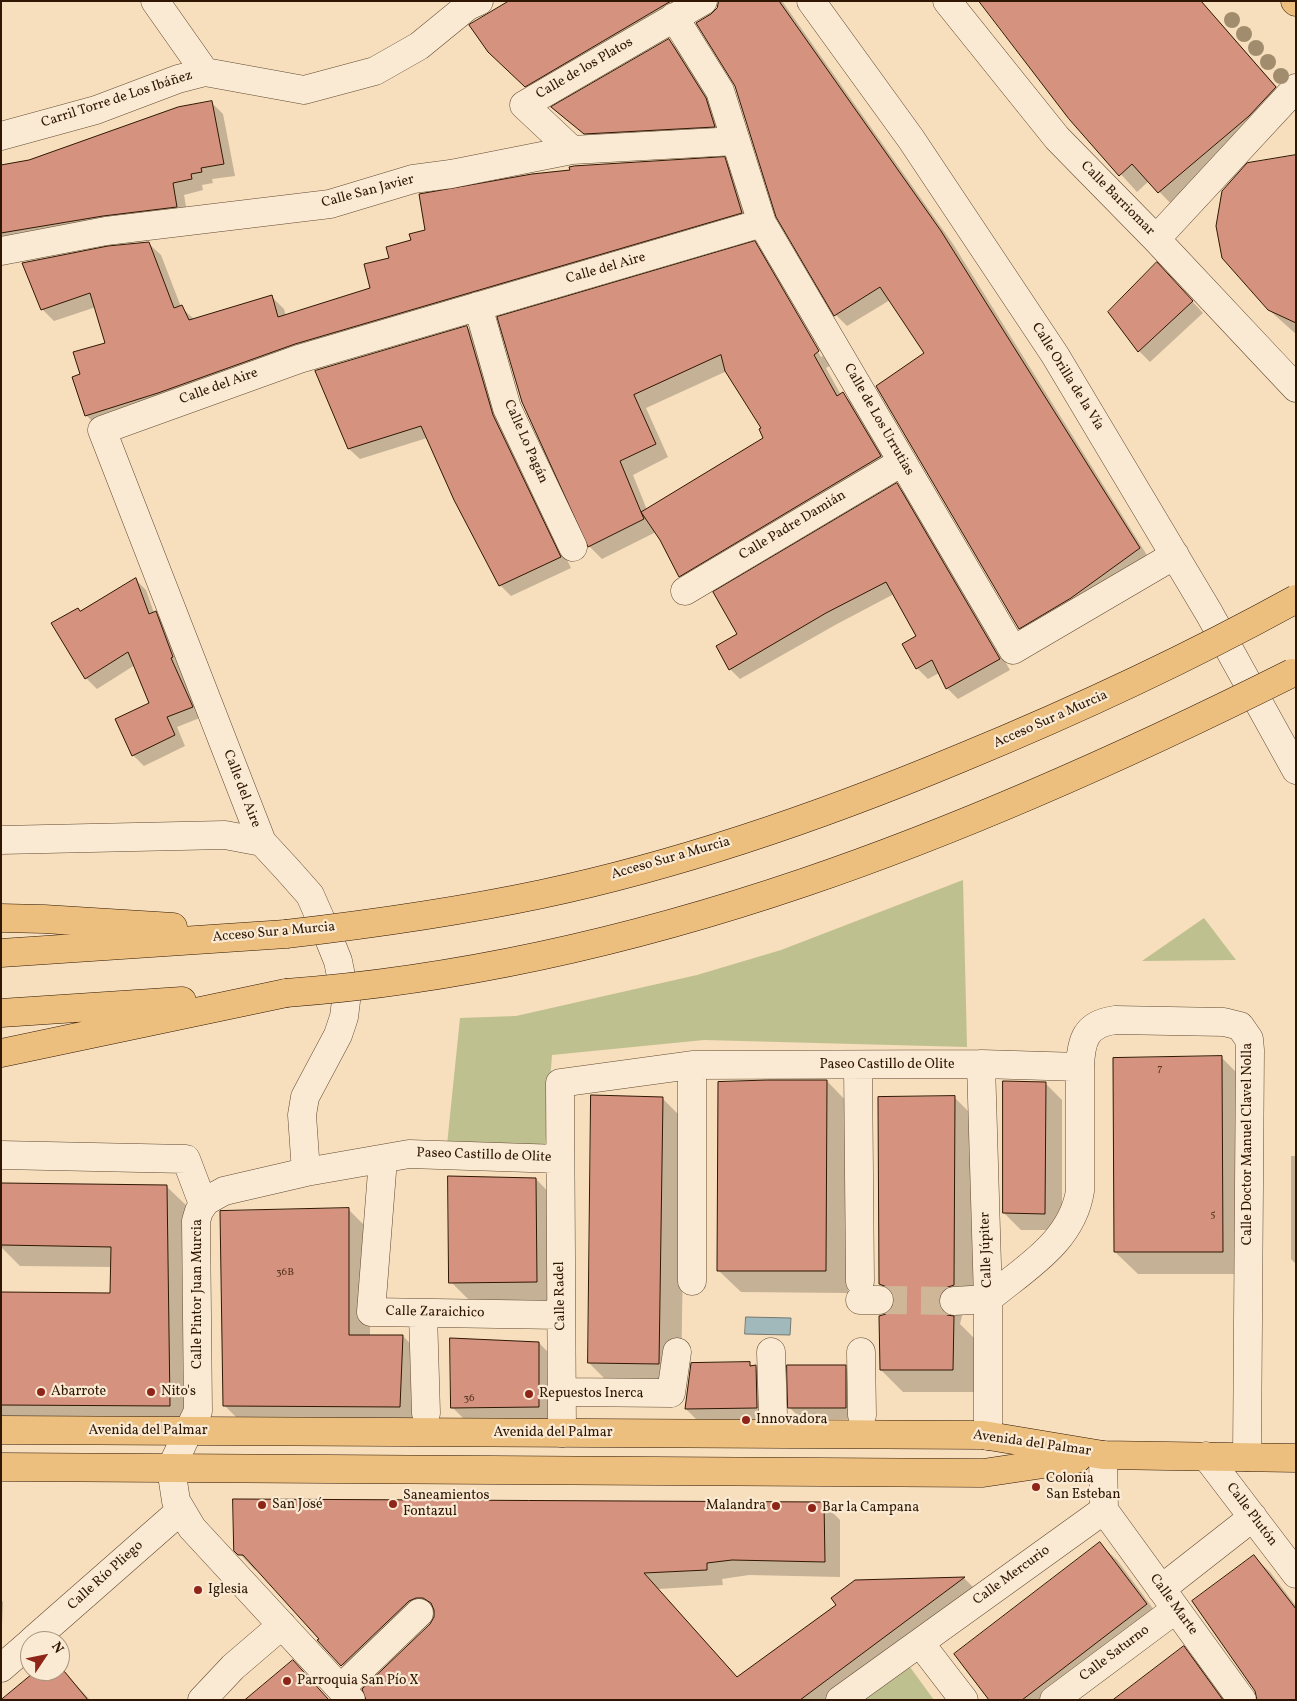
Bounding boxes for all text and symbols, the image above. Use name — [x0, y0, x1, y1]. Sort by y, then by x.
street label: Calle de los Platos — [534, 34, 636, 104]
street label: Carril Torre de Los Ibáñez — [39, 68, 195, 132]
street label: Calle Barriomar — [1076, 158, 1158, 240]
street label: Calle San Javier — [320, 172, 416, 212]
street label: Calle del Aire — [564, 250, 648, 288]
street label: Calle Orilla de la Vía — [1027, 320, 1107, 434]
street label: Calle de Los Urrutias — [839, 361, 917, 479]
street label: Calle del Aire — [178, 365, 260, 409]
street label: Calle Lo Pagán — [499, 398, 551, 486]
street label: Calle Padre Damián — [737, 488, 849, 564]
street label: Acceso Sur a Murcia — [991, 687, 1111, 753]
street label: Calle del Aire — [218, 748, 264, 830]
street label: Acceso Sur a Murcia — [610, 834, 732, 884]
street label: Acceso Sur a Murcia — [212, 919, 336, 947]
street label: Calle Doctor Manuel Clavel Nolla — [1240, 1043, 1256, 1245]
street label: Paseo Castillo de Olite — [819, 1057, 955, 1073]
house number: 7 — [1157, 1062, 1163, 1076]
street label: Paseo Castillo de Olite — [416, 1145, 552, 1167]
house number: 5 — [1210, 1208, 1216, 1222]
street label: Calle Júpiter — [977, 1212, 997, 1288]
street label: Calle Pintor Juan Murcia — [190, 1219, 206, 1369]
street label: Calle Radel — [552, 1261, 570, 1331]
house number: 36B — [276, 1266, 294, 1280]
street label: Calle Zaraichico — [385, 1304, 485, 1322]
place label: Abarrote — [51, 1384, 106, 1400]
place label: Nito's — [161, 1384, 196, 1400]
marker: Abarrote — [35, 1386, 47, 1398]
marker: Nito's — [145, 1386, 157, 1398]
place label: Repuestos Inerca — [539, 1386, 644, 1402]
marker: Repuestos Inerca — [523, 1388, 535, 1400]
house number: 36 — [463, 1392, 475, 1406]
place label: Innovadora — [756, 1412, 828, 1428]
marker: Innovadora — [740, 1414, 752, 1426]
street label: Avenida del Palmar — [88, 1423, 208, 1439]
street label: Avenida del Palmar — [493, 1425, 613, 1441]
street label: Avenida del Palmar — [972, 1427, 1092, 1461]
place label: Colonia San Esteban — [1046, 1471, 1121, 1504]
street label: Calle Plutón — [1222, 1480, 1280, 1550]
marker: Colonia San Esteban — [1030, 1481, 1042, 1493]
place label: Saneamientos Fontazul — [403, 1488, 489, 1520]
place label: San José — [272, 1497, 323, 1513]
marker: Saneamientos Fontazul — [387, 1498, 399, 1510]
place label: Malandra — [706, 1498, 766, 1514]
marker: San José — [256, 1499, 268, 1511]
marker: Malandra — [770, 1500, 782, 1512]
place label: Bar la Campana — [822, 1500, 919, 1516]
marker: Bar la Campana — [806, 1502, 818, 1514]
street label: Calle Río Pliego — [65, 1538, 147, 1614]
street label: Calle Mercurio — [970, 1543, 1054, 1609]
street label: Calle Marte — [1145, 1571, 1201, 1639]
place label: Iglesia — [208, 1582, 248, 1598]
marker: Iglesia — [192, 1584, 204, 1596]
street label: Calle Saturno — [1077, 1622, 1153, 1686]
north arrow — [20, 1631, 70, 1681]
text: N — [46, 1638, 68, 1657]
place label: Parroquia San Pío X — [297, 1673, 419, 1689]
marker: Parroquia San Pío X — [281, 1675, 293, 1687]

